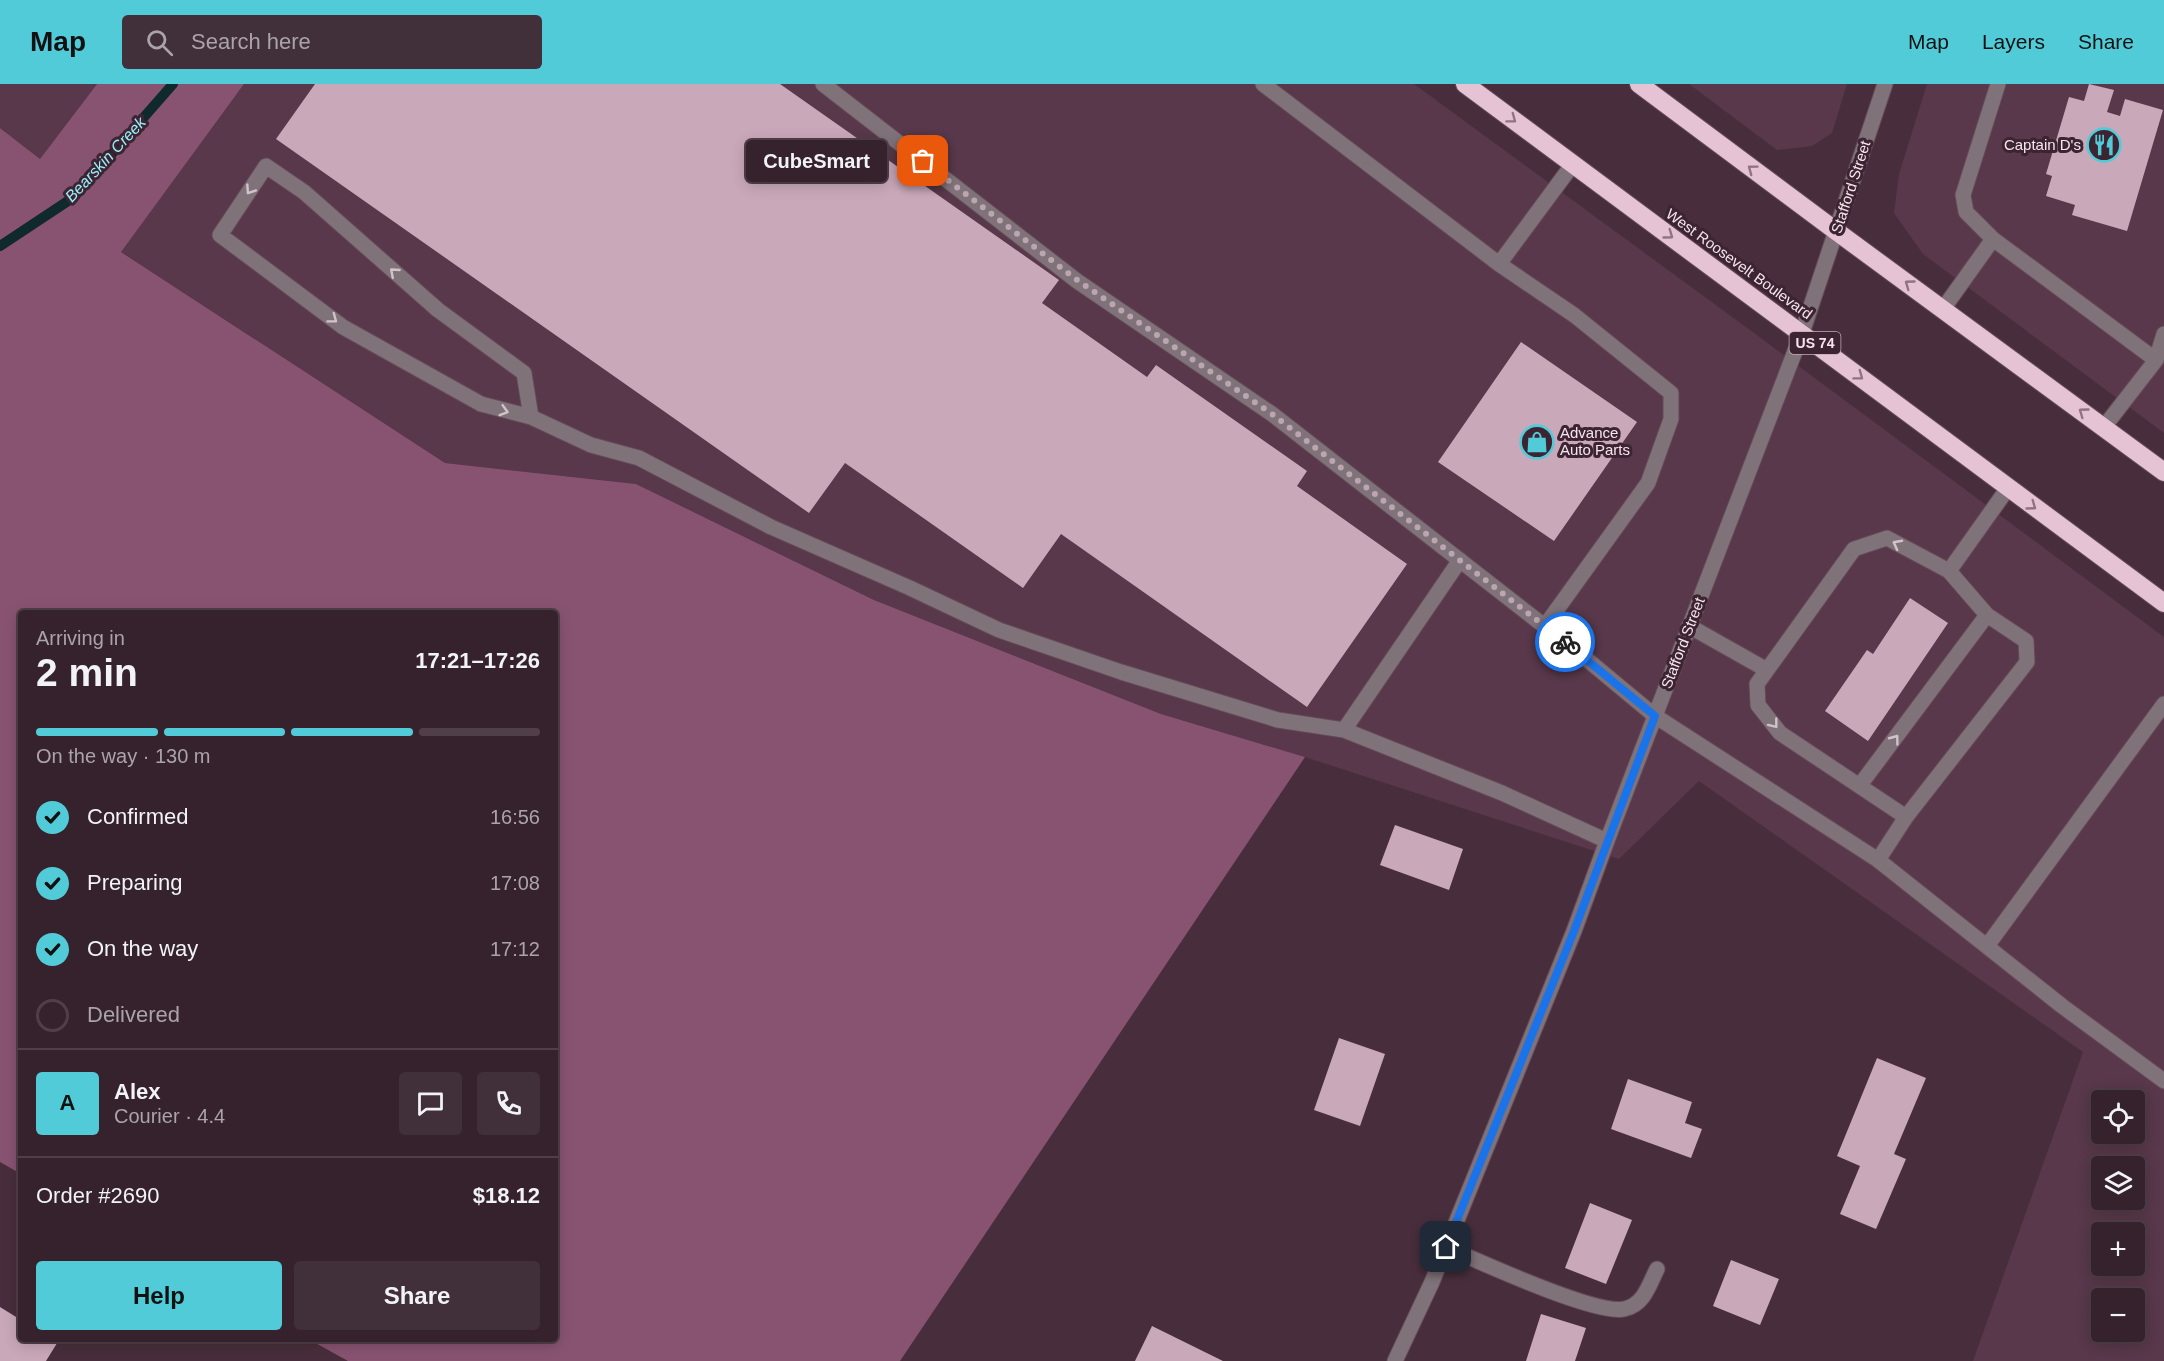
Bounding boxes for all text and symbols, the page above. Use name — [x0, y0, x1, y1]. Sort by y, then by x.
search box — [122, 15, 542, 69]
text: Map — [30, 26, 86, 57]
icon: search — [143, 26, 176, 59]
text: Search here — [191, 29, 311, 54]
text: Map — [1908, 30, 1949, 53]
text: Layers — [1982, 30, 2045, 53]
text: Share — [2078, 30, 2134, 53]
one-way arrow — [1506, 112, 1517, 123]
water label: Bearskin Creek — [62, 113, 150, 205]
restaurant icon: Captain D's — [2086, 127, 2122, 163]
pin — [897, 135, 948, 186]
place label: Captain D's — [2004, 136, 2081, 153]
street label: Stafford Street — [1828, 138, 1874, 235]
callout: CubeSmart — [746, 140, 887, 182]
icon: bag — [906, 144, 939, 177]
text: CubeSmart — [763, 150, 870, 172]
one-way arrow — [1748, 165, 1759, 176]
one-way arrow — [246, 184, 257, 195]
street label: West Roosevelt Boulevard — [1663, 205, 1816, 322]
one-way arrow — [1662, 228, 1673, 239]
one-way arrow — [391, 268, 401, 279]
one-way arrow — [1905, 281, 1916, 292]
one-way arrow — [326, 312, 337, 323]
road number: US 74 — [1790, 332, 1840, 354]
one-way arrow — [1852, 369, 1863, 380]
one-way arrow — [498, 404, 509, 416]
one-way arrow — [2079, 409, 2090, 420]
shop icon: Advance Auto Parts — [1519, 424, 1555, 460]
place label: Advance Auto Parts — [1560, 424, 1630, 458]
one-way arrow — [2026, 498, 2037, 509]
one-way arrow — [1893, 540, 1903, 551]
street label: Stafford Street — [1657, 594, 1708, 691]
courier — [1535, 612, 1595, 672]
icon: bike — [1549, 626, 1582, 659]
text: Arriving in — [36, 627, 125, 649]
text: 17:21–17:26 — [415, 648, 540, 673]
text: 2 min — [36, 651, 138, 694]
one-way arrow — [1766, 718, 1777, 729]
one-way arrow — [1887, 734, 1898, 745]
text: On the way · 130 m — [36, 745, 211, 767]
icon: check — [36, 801, 69, 834]
text: Confirmed — [87, 804, 188, 829]
text: 16:56 — [490, 806, 540, 828]
icon: check — [36, 867, 69, 900]
text: Preparing — [87, 870, 182, 895]
text: 17:08 — [490, 872, 540, 894]
icon: check — [36, 933, 69, 966]
text: On the way — [87, 936, 198, 961]
text: 17:12 — [490, 938, 540, 960]
text: Delivered — [87, 1002, 180, 1027]
button: chat — [399, 1072, 462, 1135]
button: phone — [477, 1072, 540, 1135]
text: Alex — [114, 1079, 160, 1104]
text: A — [60, 1090, 75, 1115]
map controls — [2091, 1090, 2145, 1342]
button: locate — [2091, 1090, 2145, 1144]
text: Courier · 4.4 — [114, 1105, 225, 1127]
button: layers — [2091, 1156, 2145, 1210]
text: Order #2690 — [36, 1183, 160, 1208]
text: $18.12 — [473, 1183, 540, 1208]
pin — [1420, 1221, 1471, 1272]
button: + — [2091, 1222, 2145, 1276]
icon: home — [1429, 1230, 1462, 1263]
button: Help — [36, 1261, 282, 1330]
button: Share — [294, 1261, 540, 1330]
button: − — [2091, 1288, 2145, 1342]

